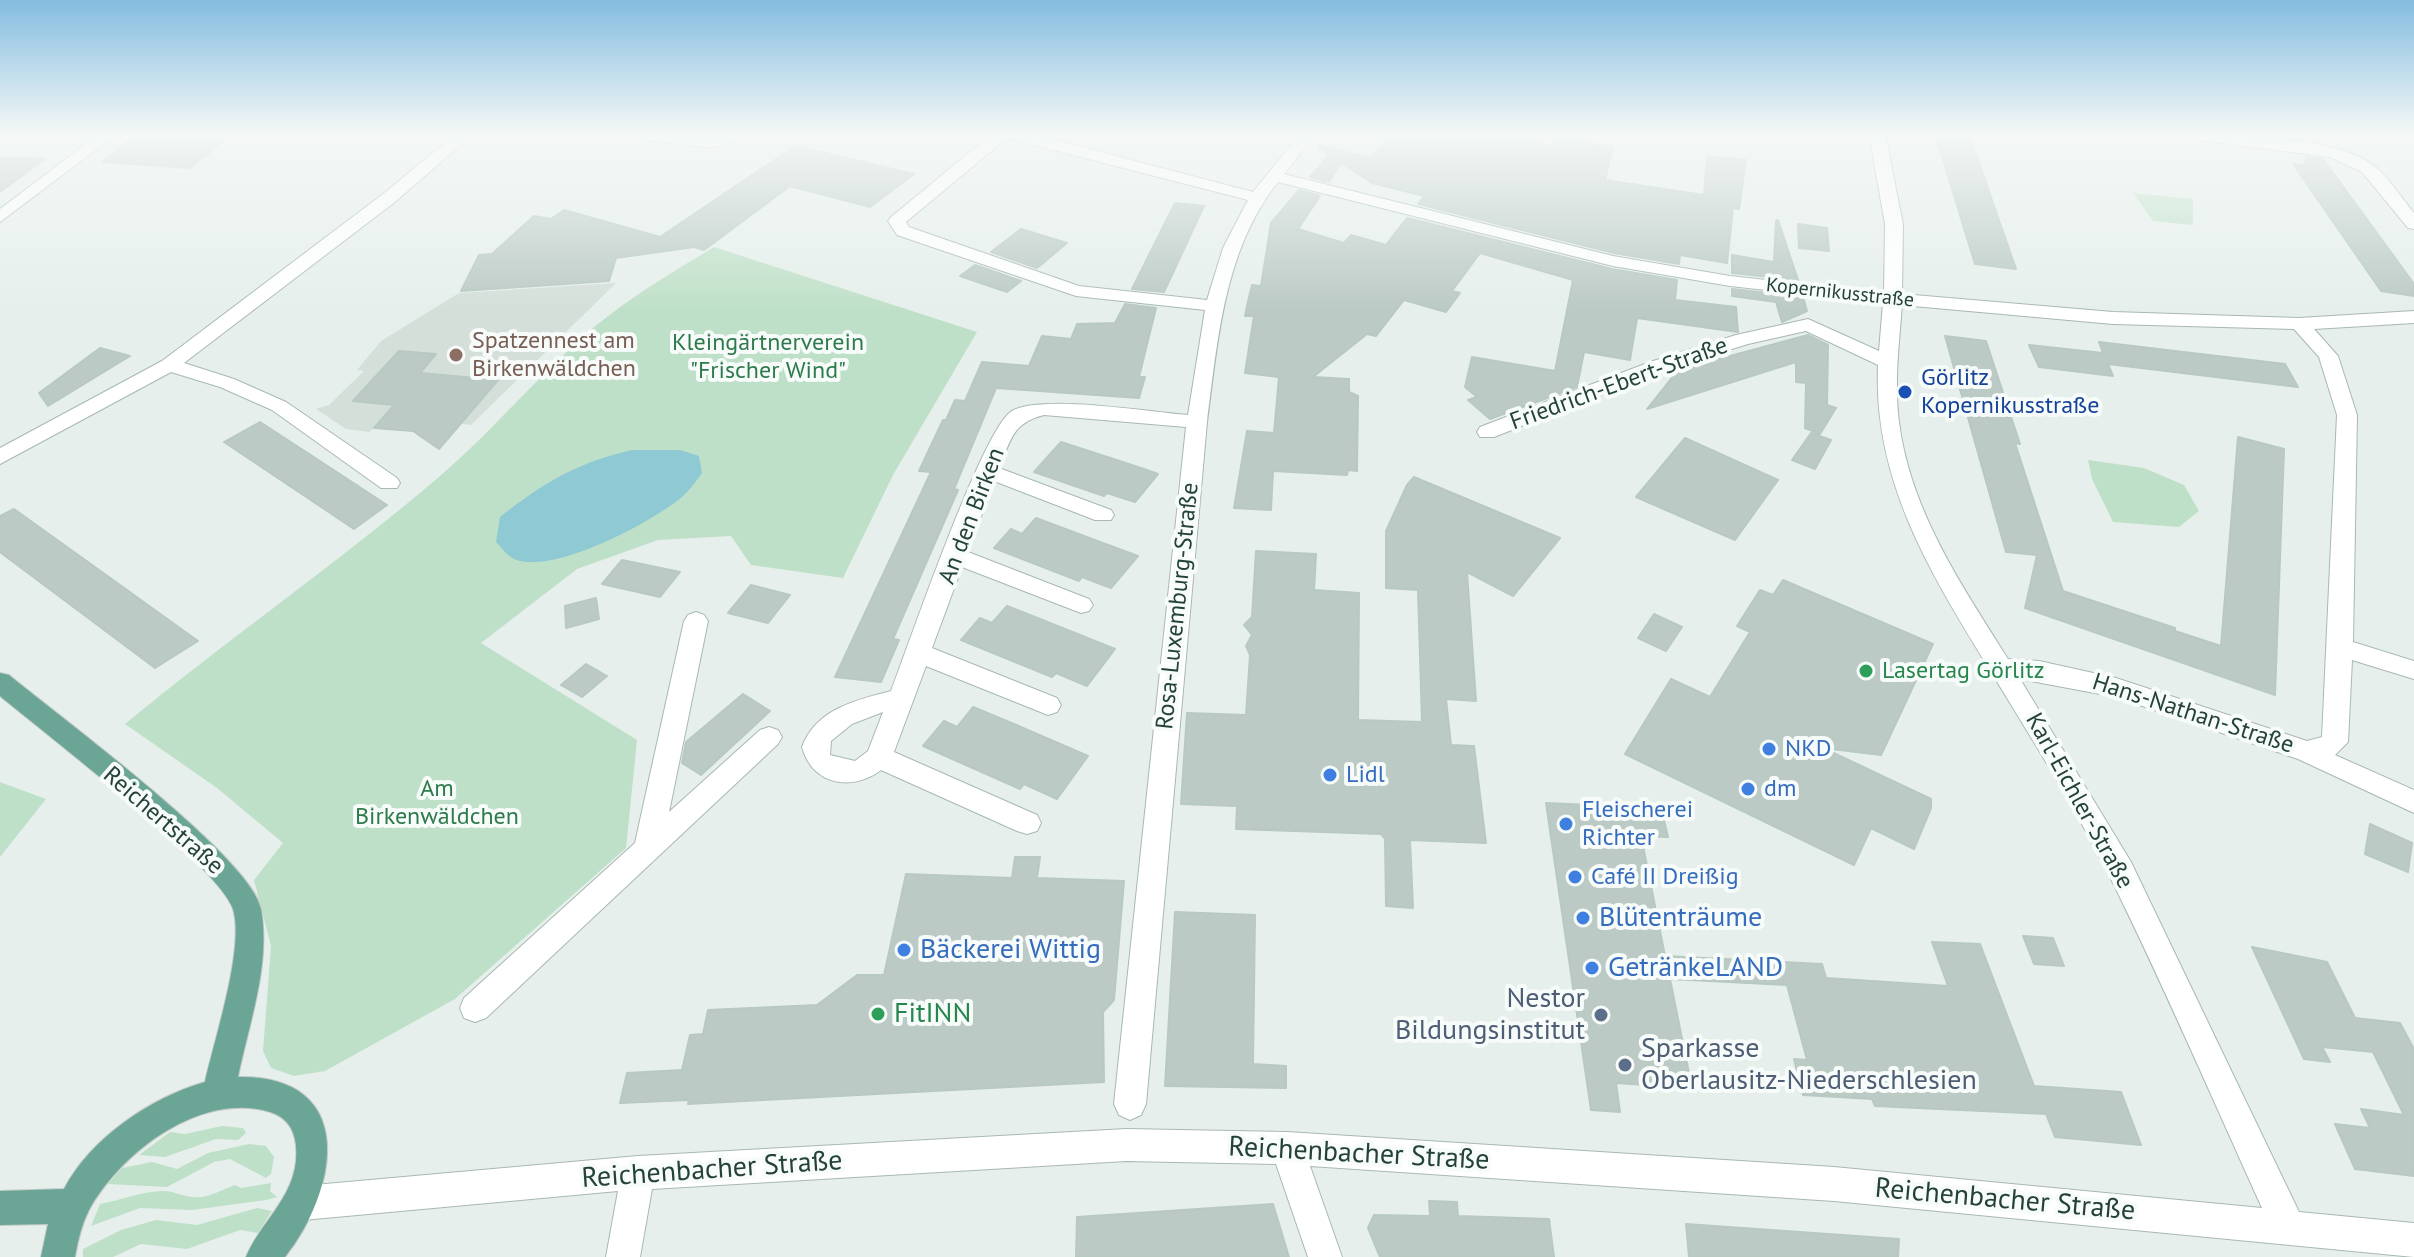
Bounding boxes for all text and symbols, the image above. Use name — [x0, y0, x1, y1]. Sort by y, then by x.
street label: Kopernikusstraße — [1765, 273, 1915, 313]
place label: Spatzennest am Birkenwäldchen — [472, 327, 636, 383]
park label: Kleingärtnerverein "Frischer Wind" — [672, 329, 864, 385]
street label: Friedrich-Ebert-Straße — [1506, 331, 1732, 437]
marker: Spatzennest am Birkenwäldchen — [447, 346, 465, 364]
place label: Görlitz Kopernikusstraße — [1921, 364, 2099, 420]
marker: Görlitz Kopernikusstraße — [1896, 383, 1914, 401]
street label: An den Birken — [933, 444, 1011, 588]
street label: Rosa-Luxemburg-Straße — [1151, 481, 1205, 731]
place label: Lasertag Görlitz — [1882, 657, 2044, 685]
marker: Lasertag Görlitz — [1857, 662, 1875, 680]
street label: Hans-Nathan-Straße — [2089, 668, 2297, 760]
street label: Karl-Eichler-Straße — [2019, 708, 2139, 894]
place label: NKD — [1785, 735, 1831, 763]
marker: NKD — [1760, 740, 1778, 758]
street label: Reichertstraße — [97, 761, 229, 881]
place label: Lidl — [1346, 761, 1385, 789]
marker: Lidl — [1321, 766, 1339, 784]
park label: Am Birkenwäldchen — [355, 775, 519, 831]
place label: dm — [1764, 775, 1796, 803]
marker: dm — [1739, 780, 1757, 798]
place label: Fleischerei Richter — [1582, 796, 1693, 852]
marker: Fleischerei Richter — [1557, 815, 1575, 833]
place label: Café II Dreißig — [1591, 863, 1739, 891]
marker: Café II Dreißig — [1566, 868, 1584, 886]
place label: Blütenträume — [1599, 901, 1762, 935]
marker: Blütenträume — [1574, 909, 1592, 927]
place label: Bäckerei Wittig — [920, 933, 1101, 967]
marker: Bäckerei Wittig — [895, 941, 913, 959]
place label: GetränkeLAND — [1608, 951, 1783, 985]
marker: GetränkeLAND — [1583, 959, 1601, 977]
place label: Nestor Bildungsinstitut — [1395, 982, 1585, 1048]
place label: FitINN — [894, 997, 971, 1031]
marker: FitINN — [869, 1005, 887, 1023]
marker: Nestor Bildungsinstitut — [1592, 1006, 1610, 1024]
place label: Sparkasse Oberlausitz-Niederschlesien — [1641, 1032, 1977, 1098]
marker: Sparkasse Oberlausitz-Niederschlesien — [1616, 1056, 1634, 1074]
street label: Reichenbacher Straße — [1228, 1130, 1490, 1178]
street label: Reichenbacher Straße — [581, 1144, 843, 1196]
street label: Reichenbacher Straße — [1873, 1172, 2137, 1228]

